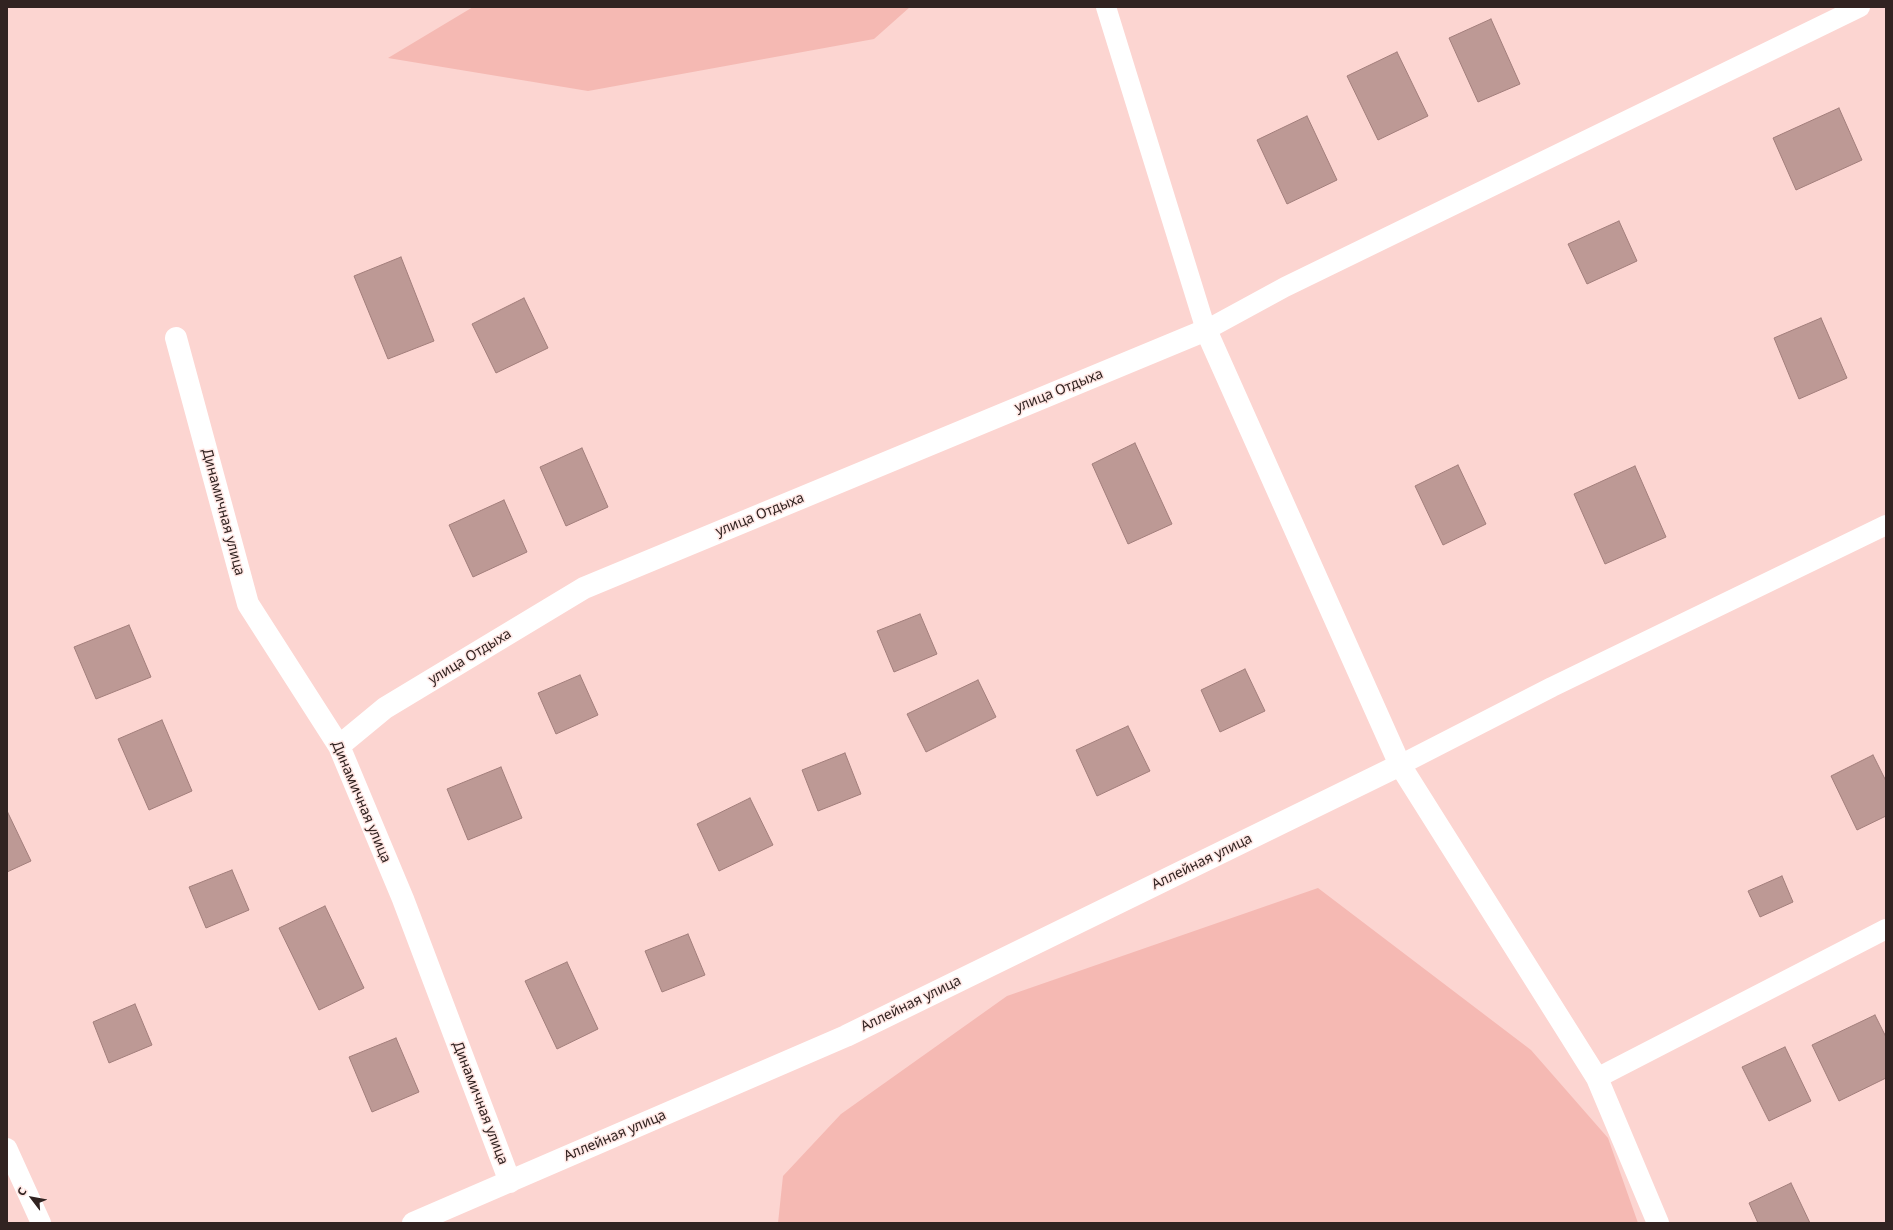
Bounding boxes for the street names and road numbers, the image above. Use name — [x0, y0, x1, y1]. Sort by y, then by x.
street label: улица Отдыха — [1012, 366, 1106, 416]
street label: Динамичная улица — [198, 447, 248, 577]
street label: улица Отдыха — [713, 490, 807, 540]
street label: улица Отдыха — [426, 626, 514, 688]
street label: Динамичная улица — [328, 739, 394, 865]
street label: Аллейная улица — [1149, 830, 1255, 894]
street label: Аллейная улица — [858, 972, 964, 1036]
street label: Динамичная улица — [449, 1039, 511, 1167]
street label: Аллейная улица — [561, 1107, 669, 1165]

